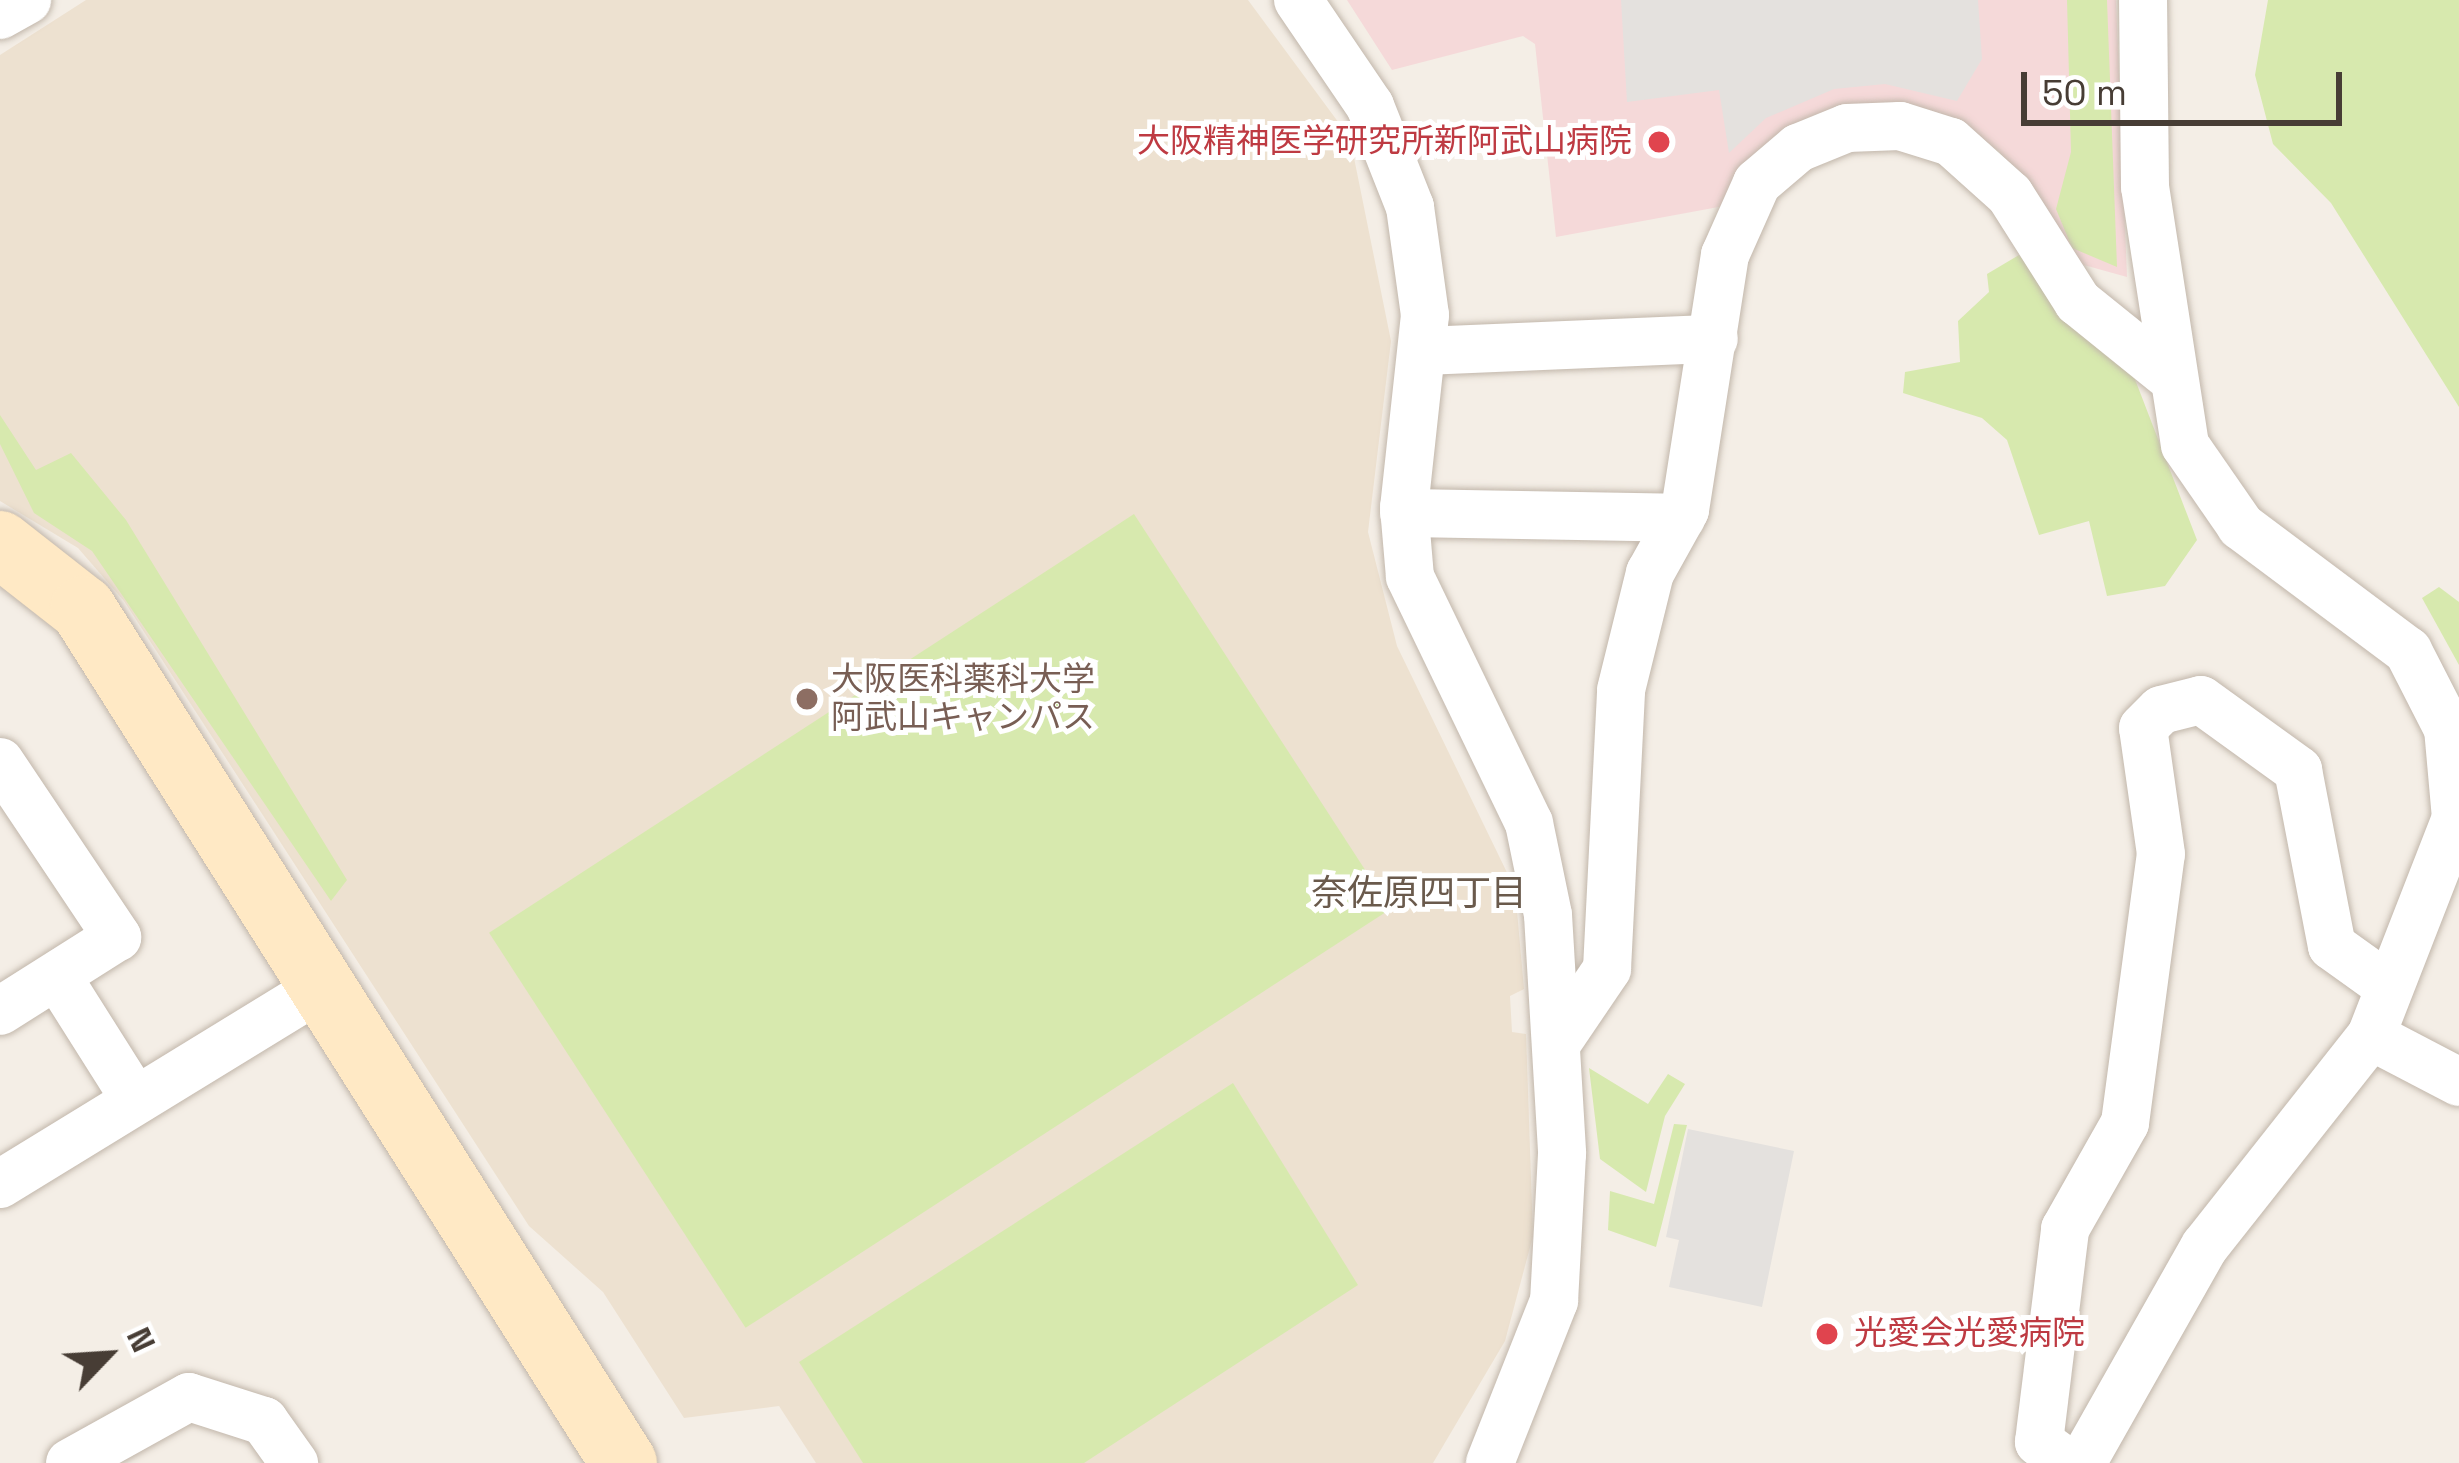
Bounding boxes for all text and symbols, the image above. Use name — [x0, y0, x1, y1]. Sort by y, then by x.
scale bar — [2027, 48, 2348, 122]
text: 50 m — [2042, 70, 2127, 116]
place label: 大阪精神医学研究所新阿武山病院 — [1137, 122, 1632, 162]
marker: 大阪精神医学研究所新阿武山病院 — [1643, 126, 1675, 158]
place label: 大阪医科薬科大学 阿武山キャンパス — [831, 660, 1095, 738]
marker: 大阪医科薬科大学 阿武山キャンパス — [794, 686, 820, 712]
district label: 奈佐原四丁目 — [1311, 872, 1527, 916]
north arrow — [48, 1295, 168, 1415]
place label: 光愛会光愛病院 — [1854, 1314, 2085, 1354]
marker: 光愛会光愛病院 — [1811, 1318, 1843, 1350]
text: N — [117, 1321, 164, 1359]

